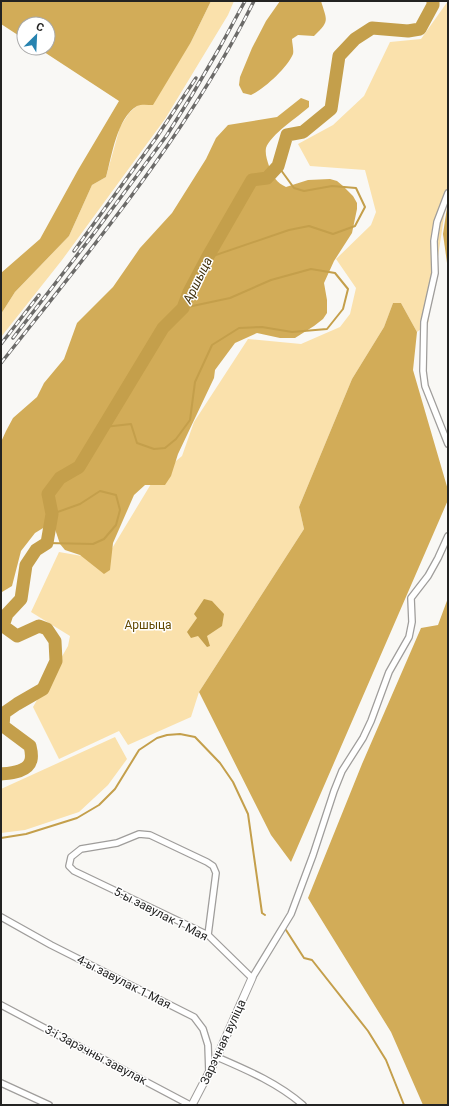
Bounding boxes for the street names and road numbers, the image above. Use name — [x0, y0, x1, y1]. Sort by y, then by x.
street label: 5-ы завулак 1 Мая — [112, 884, 210, 944]
street label: 4-ы завулак 1 Мая — [75, 952, 173, 1012]
street label: Зарэчная вуліца — [197, 997, 249, 1087]
street label: 3-і Зарэчны завулак — [43, 1022, 150, 1088]

